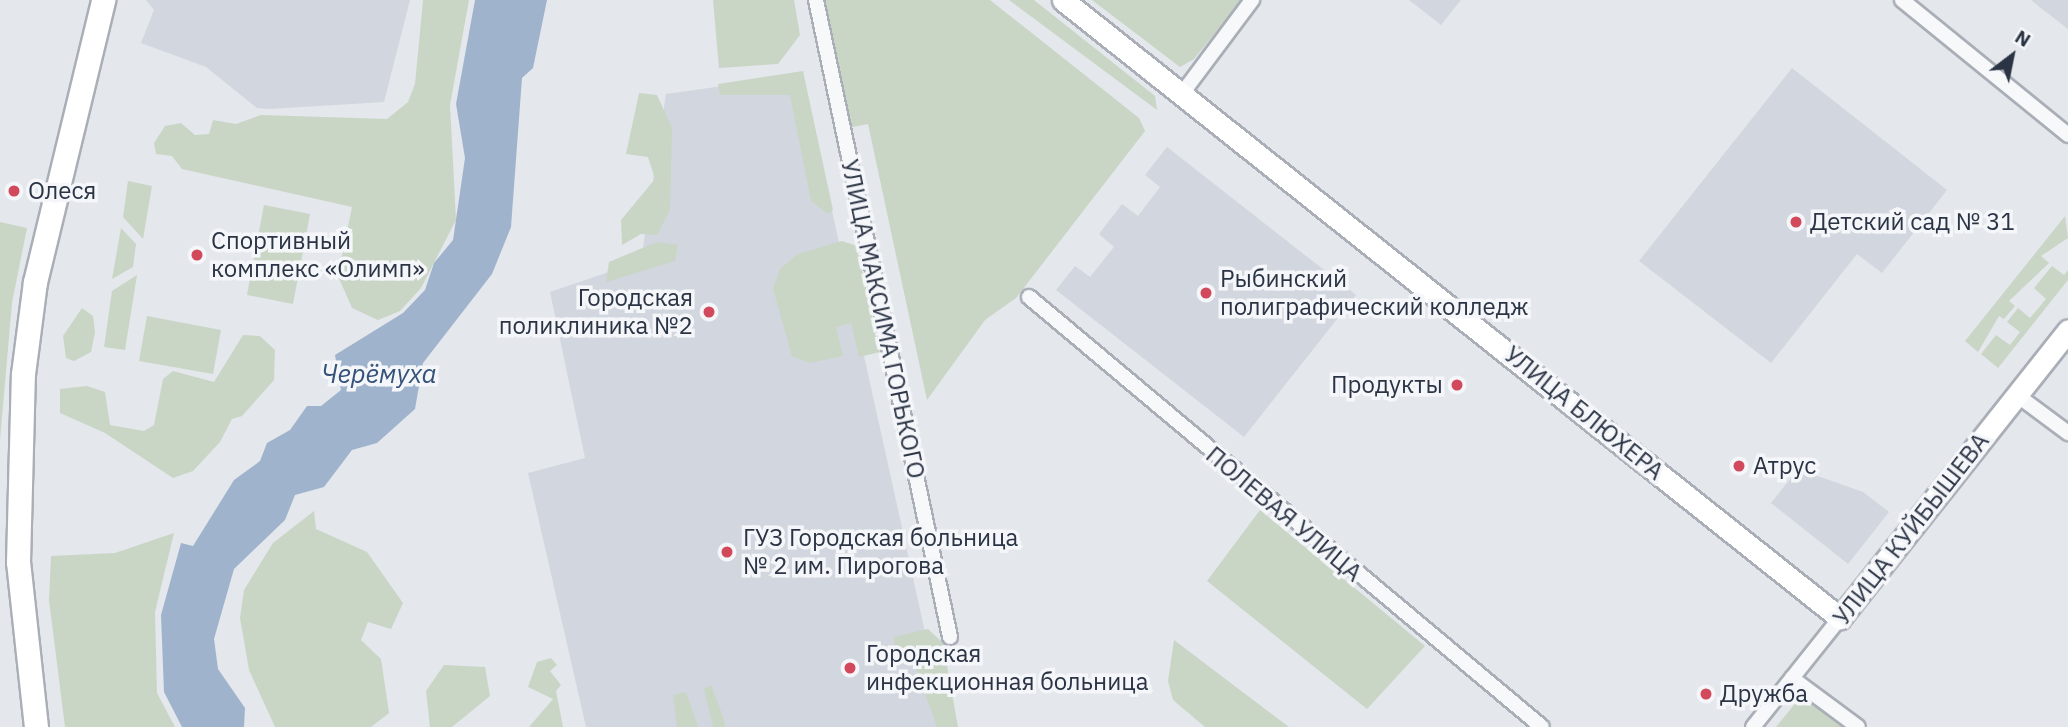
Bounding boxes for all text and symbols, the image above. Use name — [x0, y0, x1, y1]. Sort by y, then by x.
north arrow — [1977, 21, 2047, 91]
text: N — [2011, 24, 2035, 52]
street label: УЛИЦА МАКСИМА ГОРЬКОГО — [835, 157, 931, 481]
place label: Олеся — [28, 177, 96, 205]
marker: Олеся — [6, 183, 22, 199]
place label: Детский сад № 31 — [1810, 208, 2015, 236]
marker: Детский сад № 31 — [1788, 214, 1804, 230]
place label: Спортивный комплекс «Олимп» — [211, 227, 425, 283]
marker: Спортивный комплекс «Олимп» — [189, 247, 205, 263]
place label: Рыбинский полиграфический колледж — [1220, 265, 1529, 321]
place label: Городская поликлиника №2 — [499, 284, 693, 340]
marker: Рыбинский полиграфический колледж — [1198, 285, 1214, 301]
marker: Городская поликлиника №2 — [699, 302, 719, 322]
street label: УЛИЦА БЛЮХЕРА — [1498, 340, 1670, 486]
water label: Черёмуха — [321, 358, 437, 390]
place label: Продукты — [1331, 371, 1443, 399]
marker: Продукты — [1449, 377, 1465, 393]
street label: УЛИЦА КУЙБЫШЕВА — [1827, 427, 1995, 631]
street label: ПОЛЕВАЯ УЛИЦА — [1200, 440, 1368, 588]
place label: Атрус — [1753, 452, 1816, 480]
marker: Атрус — [1731, 458, 1747, 474]
place label: ГУЗ Городская больница № 2 им. Пирогова — [743, 524, 1018, 580]
marker: ГУЗ Городская больница № 2 им. Пирогова — [717, 542, 737, 562]
place label: Городская инфекционная больница — [866, 640, 1149, 696]
marker: Городская инфекционная больница — [840, 658, 860, 678]
place label: Дружба — [1720, 680, 1808, 708]
marker: Дружба — [1698, 686, 1714, 702]

